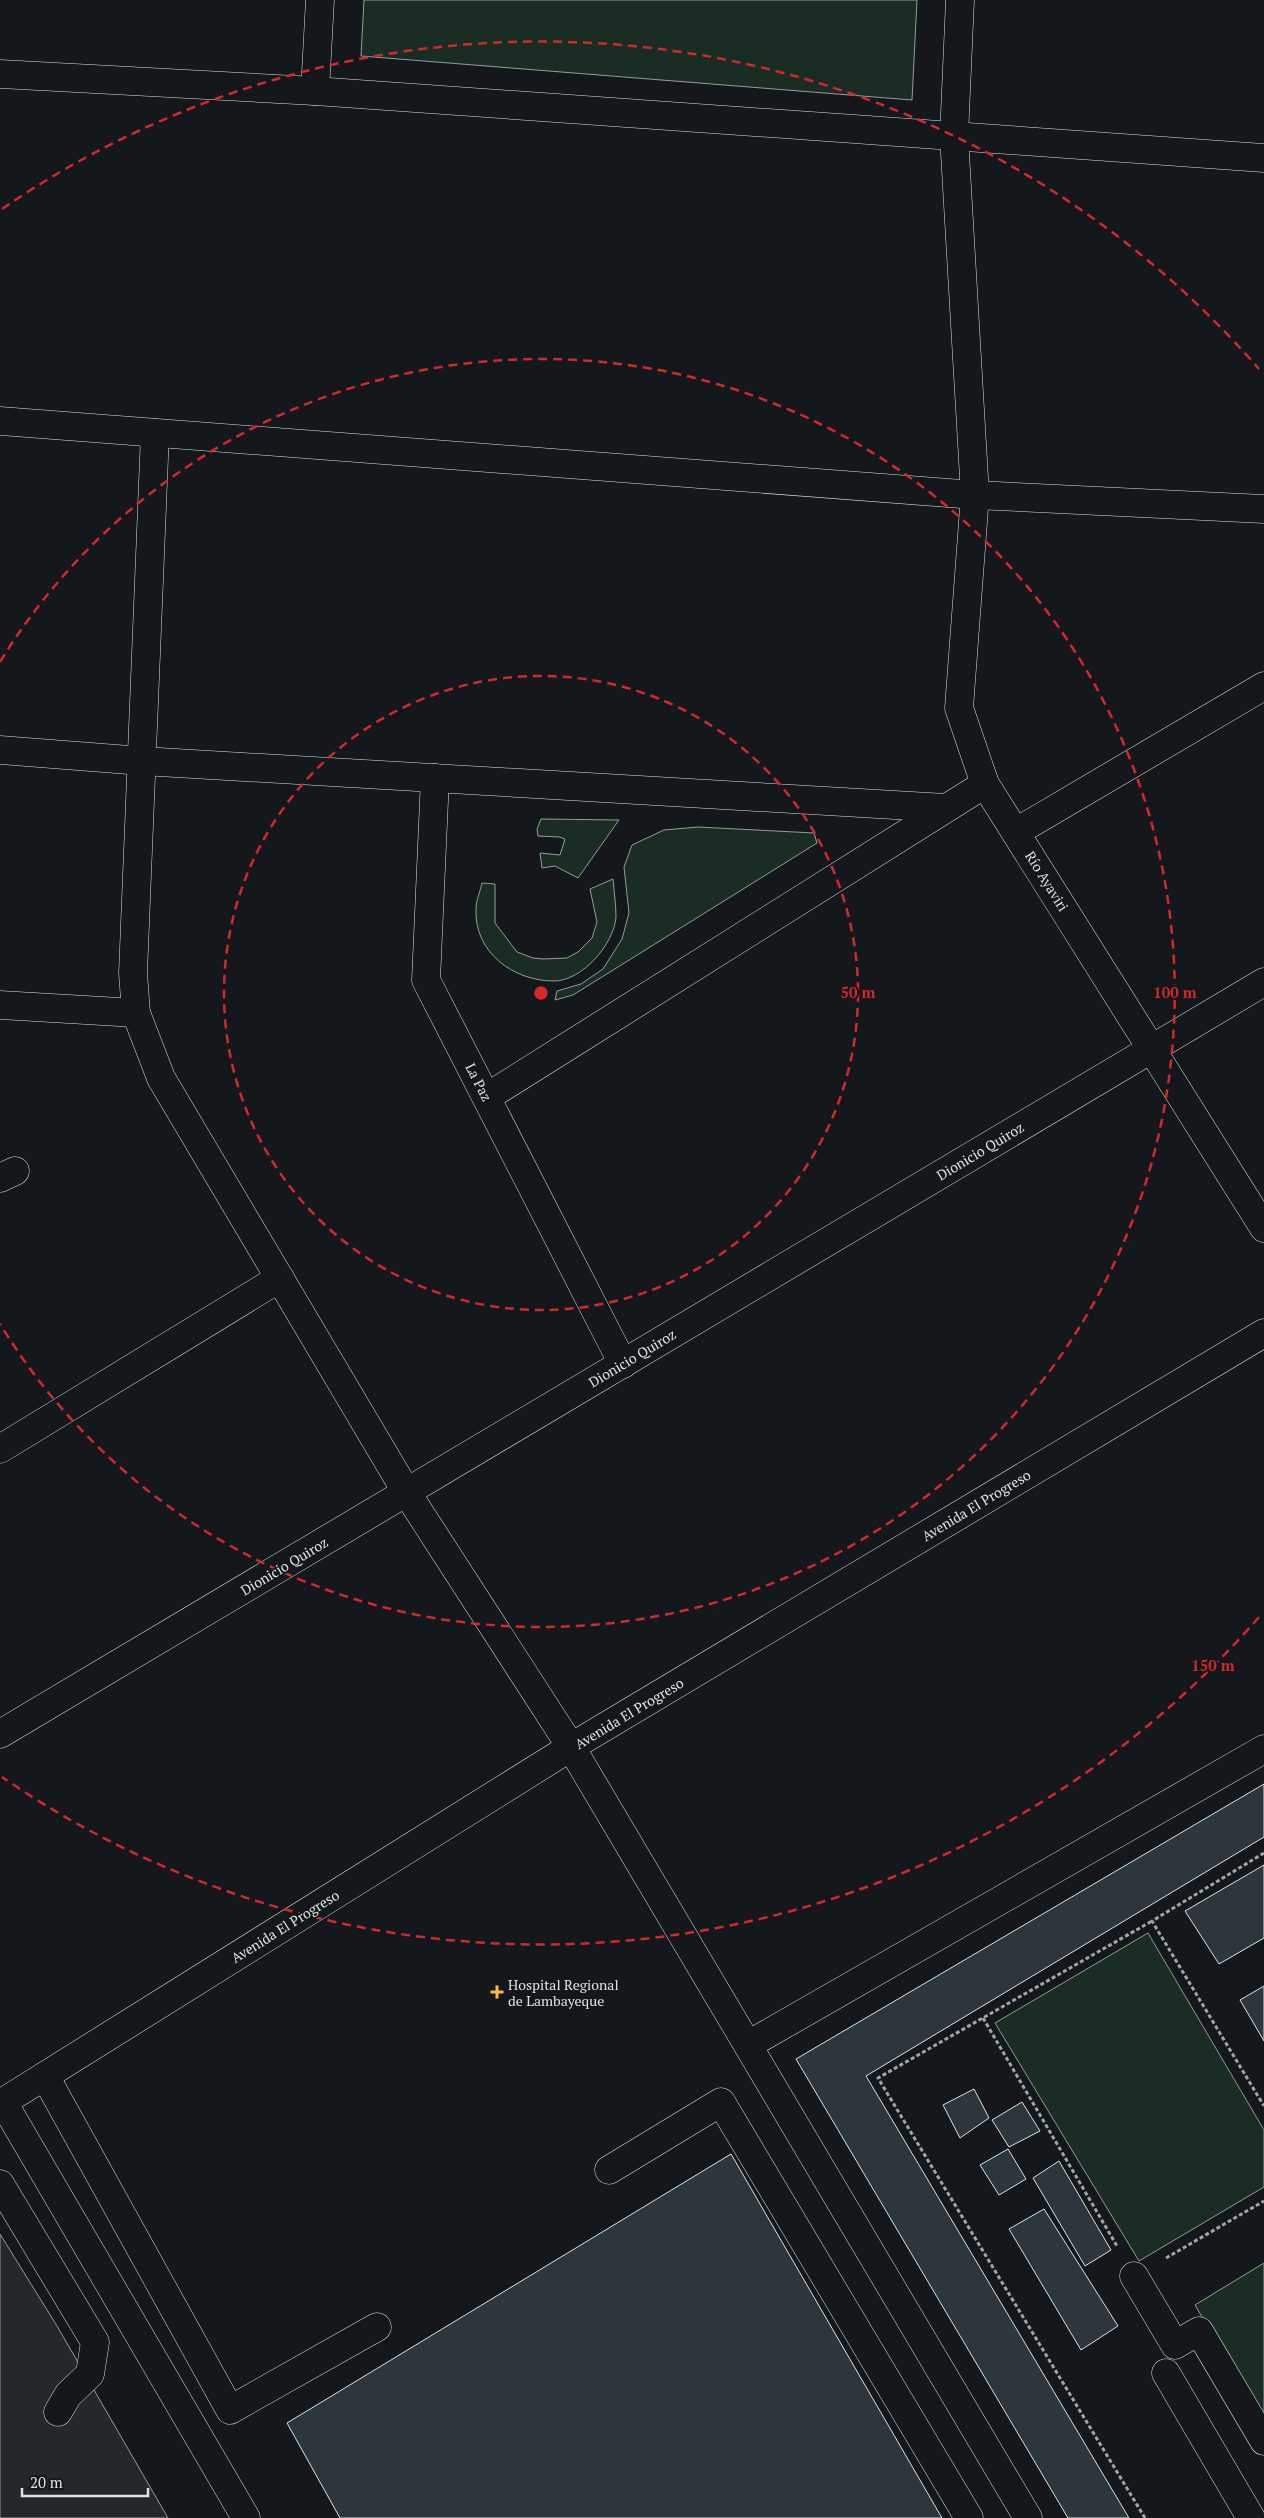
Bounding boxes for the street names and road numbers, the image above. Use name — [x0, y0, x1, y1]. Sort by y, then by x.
street label: Río Ayaviri — [1021, 847, 1073, 915]
street label: La Paz — [461, 1060, 497, 1104]
street label: Dionicio Quiroz — [933, 1117, 1027, 1185]
street label: Dionicio Quiroz — [585, 1324, 679, 1392]
street label: Avenida El Progreso — [918, 1465, 1034, 1545]
street label: Dionicio Quiroz — [237, 1532, 331, 1600]
street label: Avenida El Progreso — [571, 1673, 687, 1753]
street label: Avenida El Progreso — [227, 1885, 343, 1967]

